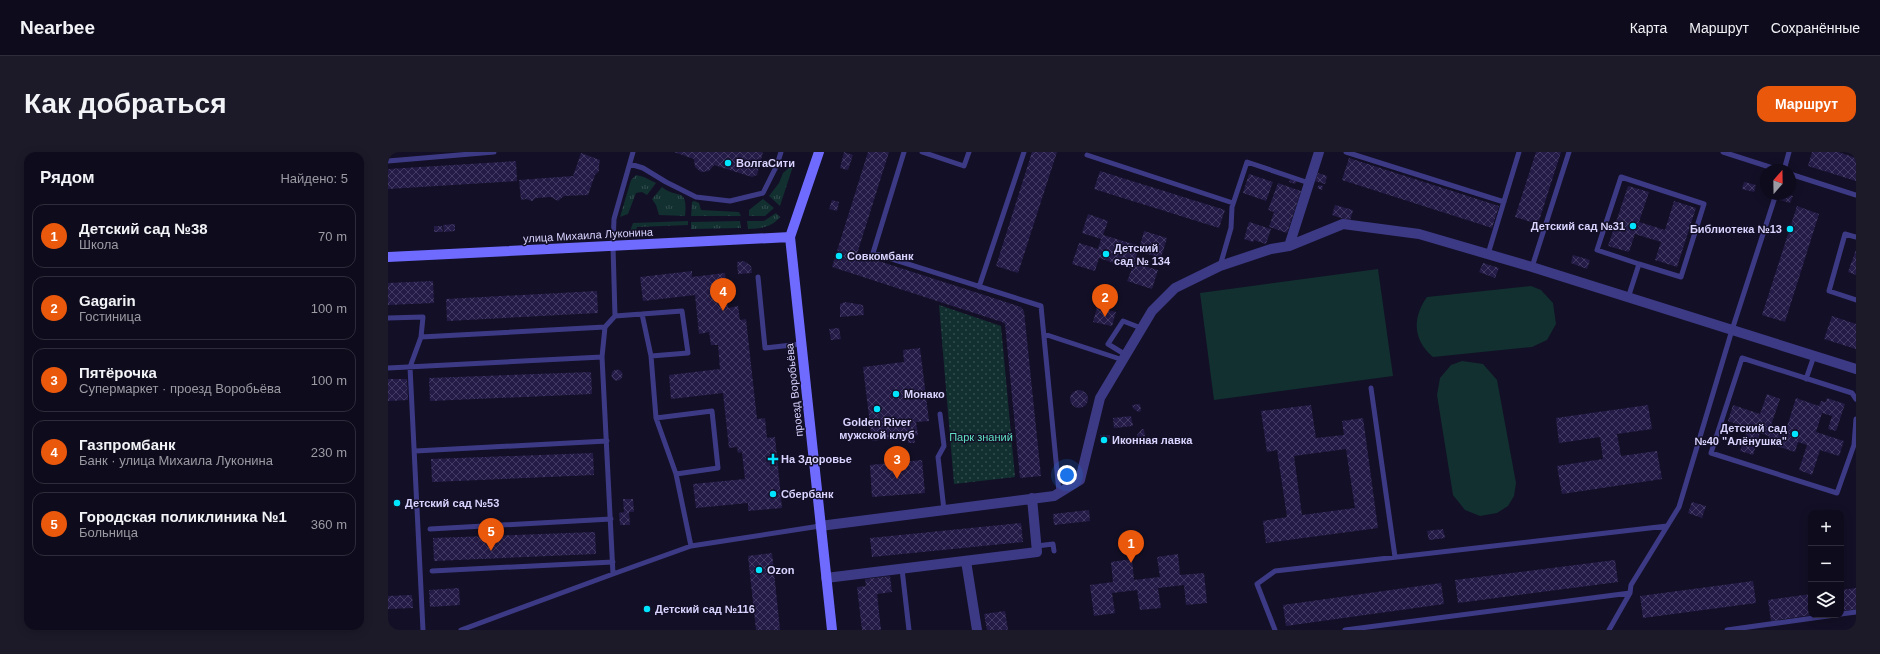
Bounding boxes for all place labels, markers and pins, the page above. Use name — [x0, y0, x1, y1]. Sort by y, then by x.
place label: ВолгаСити — [736, 157, 795, 169]
marker: ВолгаСити — [723, 158, 733, 168]
place label: Детский сад №31 — [1531, 220, 1625, 232]
marker: Детский сад №31 — [1628, 221, 1638, 231]
place label: Библиотека №13 — [1690, 223, 1782, 235]
marker: Библиотека №13 — [1785, 224, 1795, 234]
place label: Детский сад № 134 — [1114, 242, 1171, 267]
marker: Детский сад № 134 — [1101, 249, 1111, 259]
place label: Совкомбанк — [847, 250, 914, 262]
marker: Совкомбанк — [834, 251, 844, 261]
pin: 4 — [710, 278, 736, 311]
pin: 2 — [1092, 284, 1118, 317]
place label: Монако — [904, 388, 945, 400]
marker: Монако — [891, 389, 901, 399]
marker: Golden River мужской клуб — [872, 404, 882, 414]
place label: Golden River мужской клуб — [839, 416, 915, 441]
place label: Детский сад №40 "Алёнушка" — [1694, 422, 1787, 447]
marker: Детский сад №40 "Алёнушка" — [1790, 429, 1800, 439]
place label: Иконная лавка — [1112, 434, 1193, 446]
marker: Иконная лавка — [1099, 435, 1109, 445]
pin: 3 — [884, 446, 910, 479]
place label: На Здоровье — [781, 453, 852, 465]
marker: На Здоровье — [768, 454, 778, 464]
place label: Сбербанк — [781, 488, 834, 500]
marker: Сбербанк — [768, 489, 778, 499]
place label: Детский сад №53 — [405, 497, 499, 509]
marker: Детский сад №53 — [392, 498, 402, 508]
pin: 5 — [478, 518, 504, 551]
pin: 1 — [1118, 530, 1144, 563]
place label: Ozon — [767, 564, 795, 576]
marker: Ozon — [754, 565, 764, 575]
place label: Детский сад №116 — [655, 603, 755, 615]
marker: Детский сад №116 — [642, 604, 652, 614]

